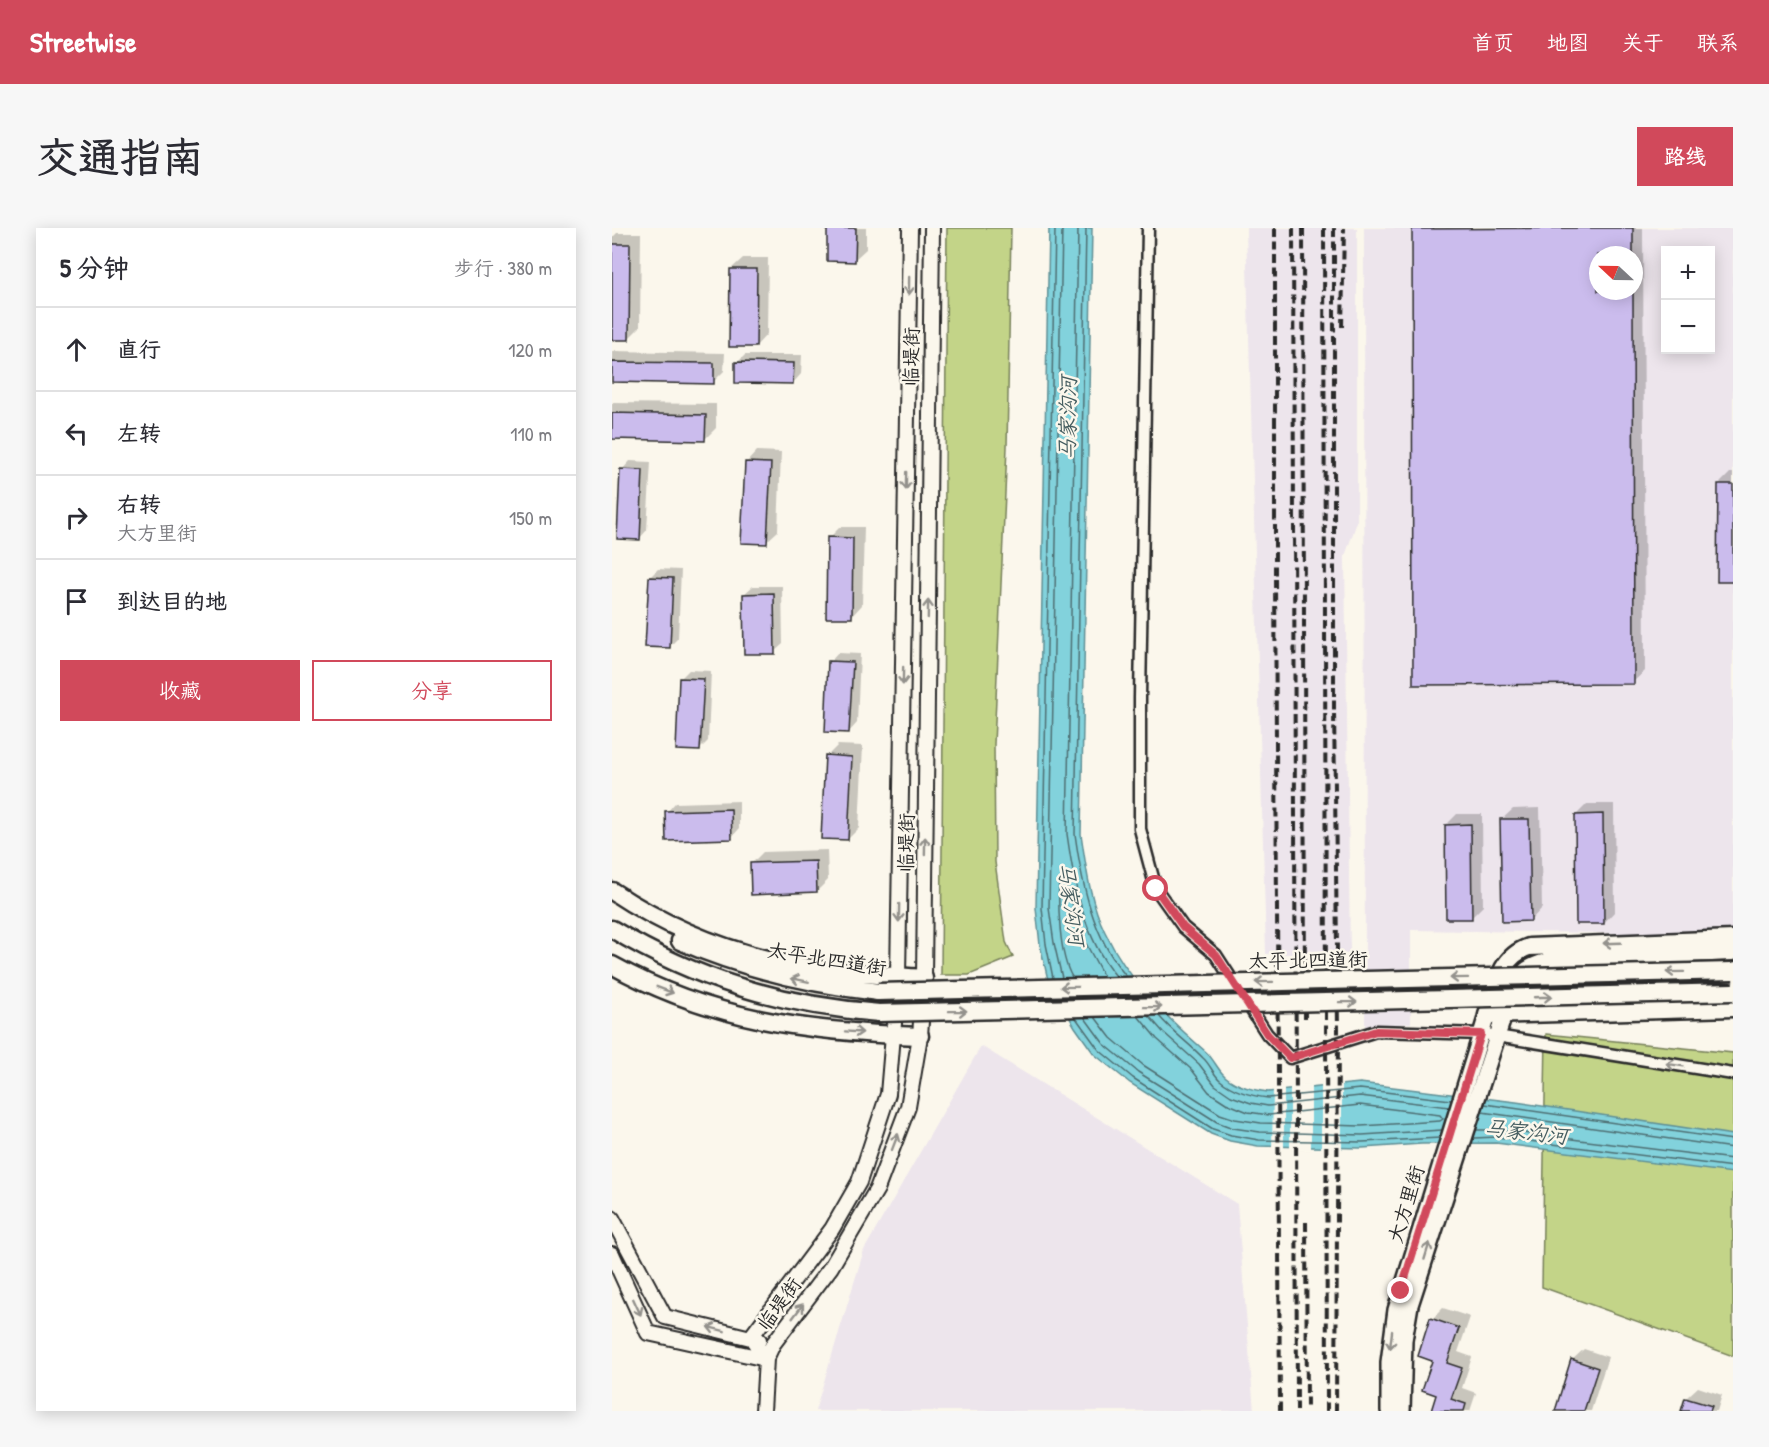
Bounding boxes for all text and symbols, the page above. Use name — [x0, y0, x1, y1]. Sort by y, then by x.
text: Streetwise — [30, 23, 136, 61]
text: 首页 — [1472, 28, 1514, 57]
text: 地图 — [1547, 28, 1589, 57]
text: 关于 — [1622, 28, 1664, 57]
text: 联系 — [1697, 28, 1739, 57]
button: 路线 — [1637, 127, 1733, 186]
text: 交通指南 — [36, 128, 204, 185]
north arrow — [1589, 246, 1643, 300]
map controls — [1661, 246, 1715, 354]
button: + — [1661, 246, 1715, 300]
text: 5 分钟 — [60, 250, 129, 285]
text: 步行 · 380 m — [454, 254, 552, 281]
one-way arrow — [903, 276, 915, 296]
button: − — [1661, 300, 1715, 354]
street label: 临堤街 — [896, 327, 925, 387]
icon: ahead — [60, 333, 93, 366]
text: 直行 — [117, 334, 161, 364]
text: 120 m — [508, 336, 552, 363]
water label: 马家沟河 — [1052, 373, 1083, 460]
icon: left — [60, 417, 93, 450]
text: 左转 — [117, 418, 161, 448]
text: 110 m — [510, 420, 552, 447]
one-way arrow — [900, 471, 912, 491]
text: 右转 — [117, 489, 161, 519]
icon: right — [60, 501, 93, 534]
text: 150 m — [509, 504, 552, 531]
text: 大方里街 — [117, 519, 197, 546]
icon: arrive — [60, 585, 93, 618]
text: 到达目的地 — [117, 586, 227, 616]
one-way arrow — [922, 599, 934, 619]
button: 收藏 — [60, 660, 300, 721]
button: 分享 — [312, 660, 552, 721]
one-way arrow — [897, 666, 909, 686]
street label: 临堤街 — [891, 813, 920, 873]
one-way arrow — [919, 836, 931, 856]
water label: 马家沟河 — [1051, 860, 1092, 951]
route start — [1142, 875, 1168, 901]
one-way arrow — [893, 903, 905, 923]
street label: 太平北四道街 — [766, 936, 888, 981]
one-way arrow — [1602, 938, 1622, 949]
street label: 太平北四道街 — [1248, 945, 1368, 974]
one-way arrow — [1665, 967, 1685, 978]
one-way arrow — [1449, 972, 1469, 983]
one-way arrow — [791, 974, 810, 985]
one-way arrow — [1254, 977, 1274, 988]
one-way arrow — [1059, 981, 1079, 993]
one-way arrow — [655, 985, 673, 996]
one-way arrow — [1533, 991, 1553, 1003]
one-way arrow — [1338, 996, 1358, 1008]
one-way arrow — [1143, 1001, 1163, 1012]
one-way arrow — [948, 1006, 968, 1017]
one-way arrow — [843, 1027, 863, 1038]
one-way arrow — [1666, 1059, 1686, 1070]
water label: 马家沟河 — [1483, 1113, 1572, 1151]
one-way arrow — [890, 1133, 901, 1152]
street label: 大方里街 — [1381, 1162, 1430, 1246]
one-way arrow — [1423, 1242, 1434, 1261]
street label: 临堤街 — [750, 1272, 807, 1336]
route end — [1387, 1277, 1413, 1303]
one-way arrow — [631, 1298, 643, 1316]
one-way arrow — [792, 1303, 805, 1319]
one-way arrow — [707, 1322, 726, 1334]
one-way arrow — [1385, 1330, 1396, 1350]

